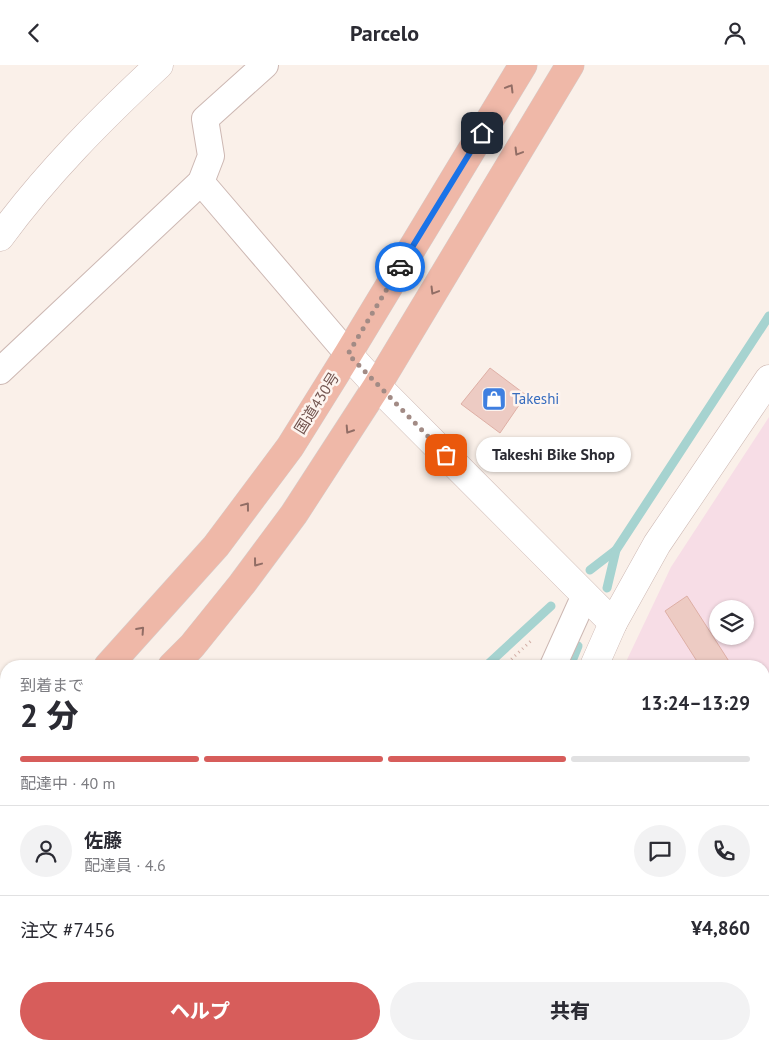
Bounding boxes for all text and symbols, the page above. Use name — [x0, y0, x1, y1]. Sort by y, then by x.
icon: back — [20, 19, 48, 47]
text: Parcelo — [350, 19, 419, 47]
icon: person — [721, 19, 749, 47]
one-way arrow — [503, 84, 513, 93]
pin — [461, 112, 503, 154]
icon: home — [468, 119, 496, 147]
one-way arrow — [514, 146, 524, 155]
courier — [375, 242, 425, 292]
icon: car — [386, 253, 414, 281]
one-way arrow — [431, 286, 441, 295]
street label: 国道430号 — [290, 368, 343, 437]
shop icon: Takeshi — [481, 386, 507, 412]
place label: Takeshi — [512, 389, 559, 408]
one-way arrow — [346, 424, 356, 433]
pin — [425, 434, 467, 476]
callout: Takeshi Bike Shop — [476, 437, 631, 473]
icon: bag — [432, 441, 460, 469]
text: Takeshi Bike Shop — [492, 444, 615, 464]
one-way arrow — [240, 502, 249, 512]
one-way arrow — [254, 557, 263, 567]
map controls — [709, 600, 754, 645]
button: layers — [709, 600, 754, 645]
one-way arrow — [135, 627, 144, 636]
text: 到着まで — [20, 675, 84, 695]
text: 13:24–13:29 — [641, 691, 750, 715]
text: 2 分 — [20, 694, 78, 736]
text: 配達中 · 40 m — [20, 773, 116, 793]
button: person — [20, 825, 72, 877]
button: chat — [634, 825, 686, 877]
button: phone — [698, 825, 750, 877]
text: 佐藤 — [84, 828, 122, 852]
text: 配達員 · 4.6 — [84, 855, 166, 875]
text: ¥4,860 — [691, 916, 750, 940]
text: 注文 #7456 — [20, 918, 115, 942]
button: ヘルプ — [20, 982, 380, 1040]
button: 共有 — [390, 982, 750, 1040]

